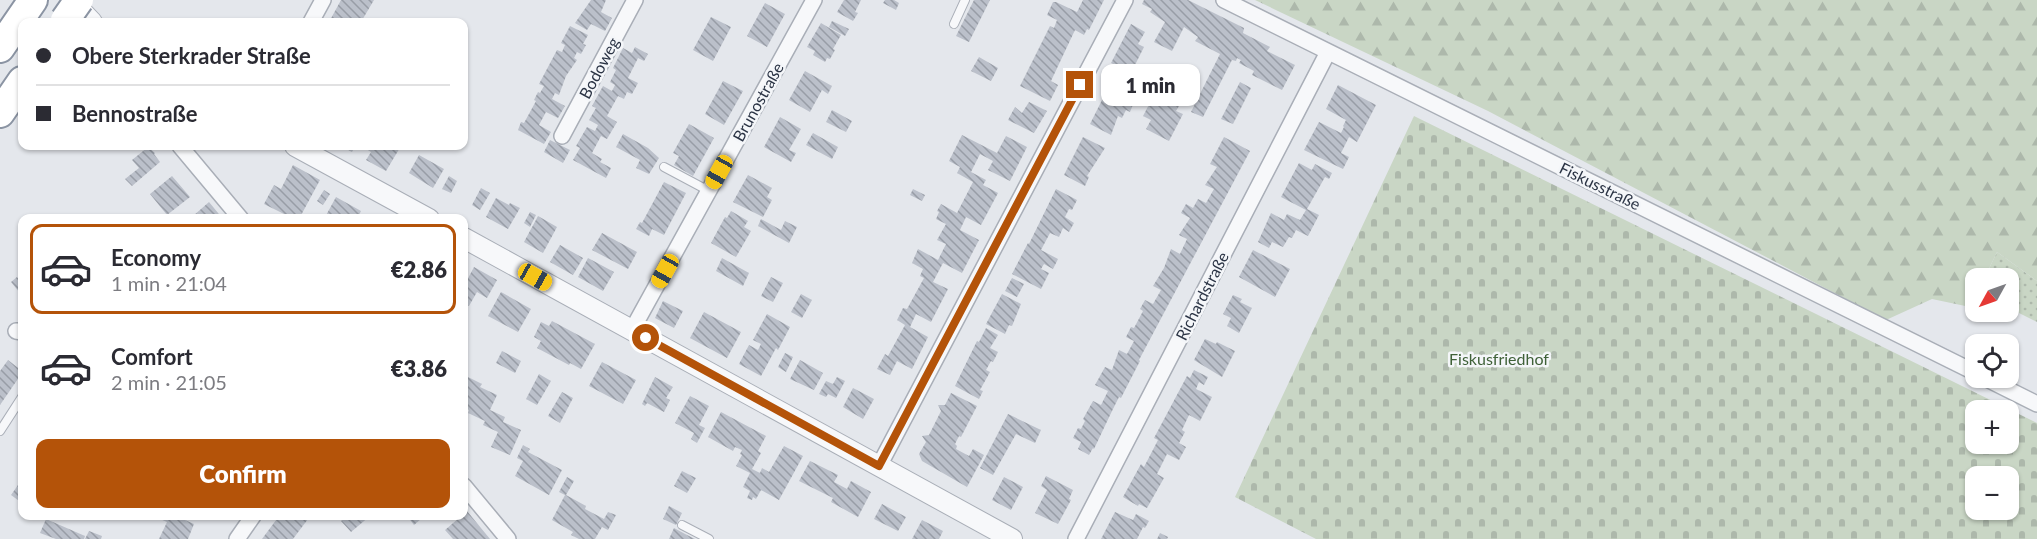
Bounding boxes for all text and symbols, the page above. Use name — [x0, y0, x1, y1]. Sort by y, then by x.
street label: Bodoweg — [575, 34, 623, 102]
text: Obere Sterkrader Straße — [72, 42, 311, 69]
street label: Brunostraße — [728, 59, 787, 144]
callout: 1 min — [1101, 64, 1200, 106]
route end — [1066, 71, 1093, 98]
text: 1 min — [1126, 73, 1175, 97]
text: Bennostraße — [72, 100, 198, 127]
car — [702, 152, 736, 192]
street label: Fiskusstraße — [1557, 158, 1644, 213]
icon: car — [39, 242, 93, 296]
text: Economy — [111, 244, 201, 271]
street label: Richardstraße — [1171, 248, 1232, 343]
car — [648, 251, 682, 291]
text: €2.86 — [391, 256, 447, 283]
car — [515, 260, 555, 294]
north arrow — [1965, 268, 2019, 322]
map controls — [1965, 268, 2019, 520]
text: 1 min · 21:04 — [111, 271, 227, 295]
route start — [632, 324, 659, 351]
button: locate — [1965, 334, 2019, 388]
icon: car — [39, 341, 93, 395]
text: Comfort — [111, 343, 193, 370]
park label: Fiskusfriedhof — [1449, 349, 1549, 368]
text: €3.86 — [391, 355, 447, 382]
text: 2 min · 21:05 — [111, 370, 227, 394]
button: + — [1965, 400, 2019, 454]
button: Confirm — [36, 439, 450, 508]
button: − — [1965, 466, 2019, 520]

